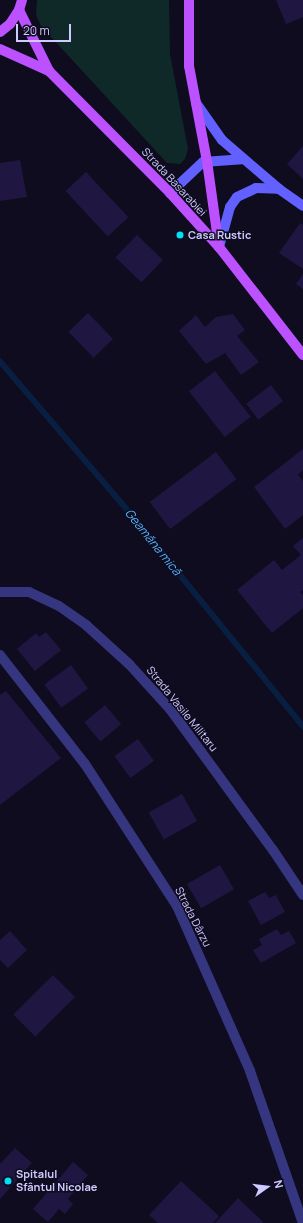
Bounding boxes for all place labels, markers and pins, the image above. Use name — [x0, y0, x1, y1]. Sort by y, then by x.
place label: Casa Rustic — [188, 228, 251, 242]
marker: Casa Rustic — [175, 230, 185, 240]
place label: Spitalul Sfântul Nicolae — [16, 1168, 97, 1194]
marker: Spitalul Sfântul Nicolae — [3, 1176, 13, 1186]

